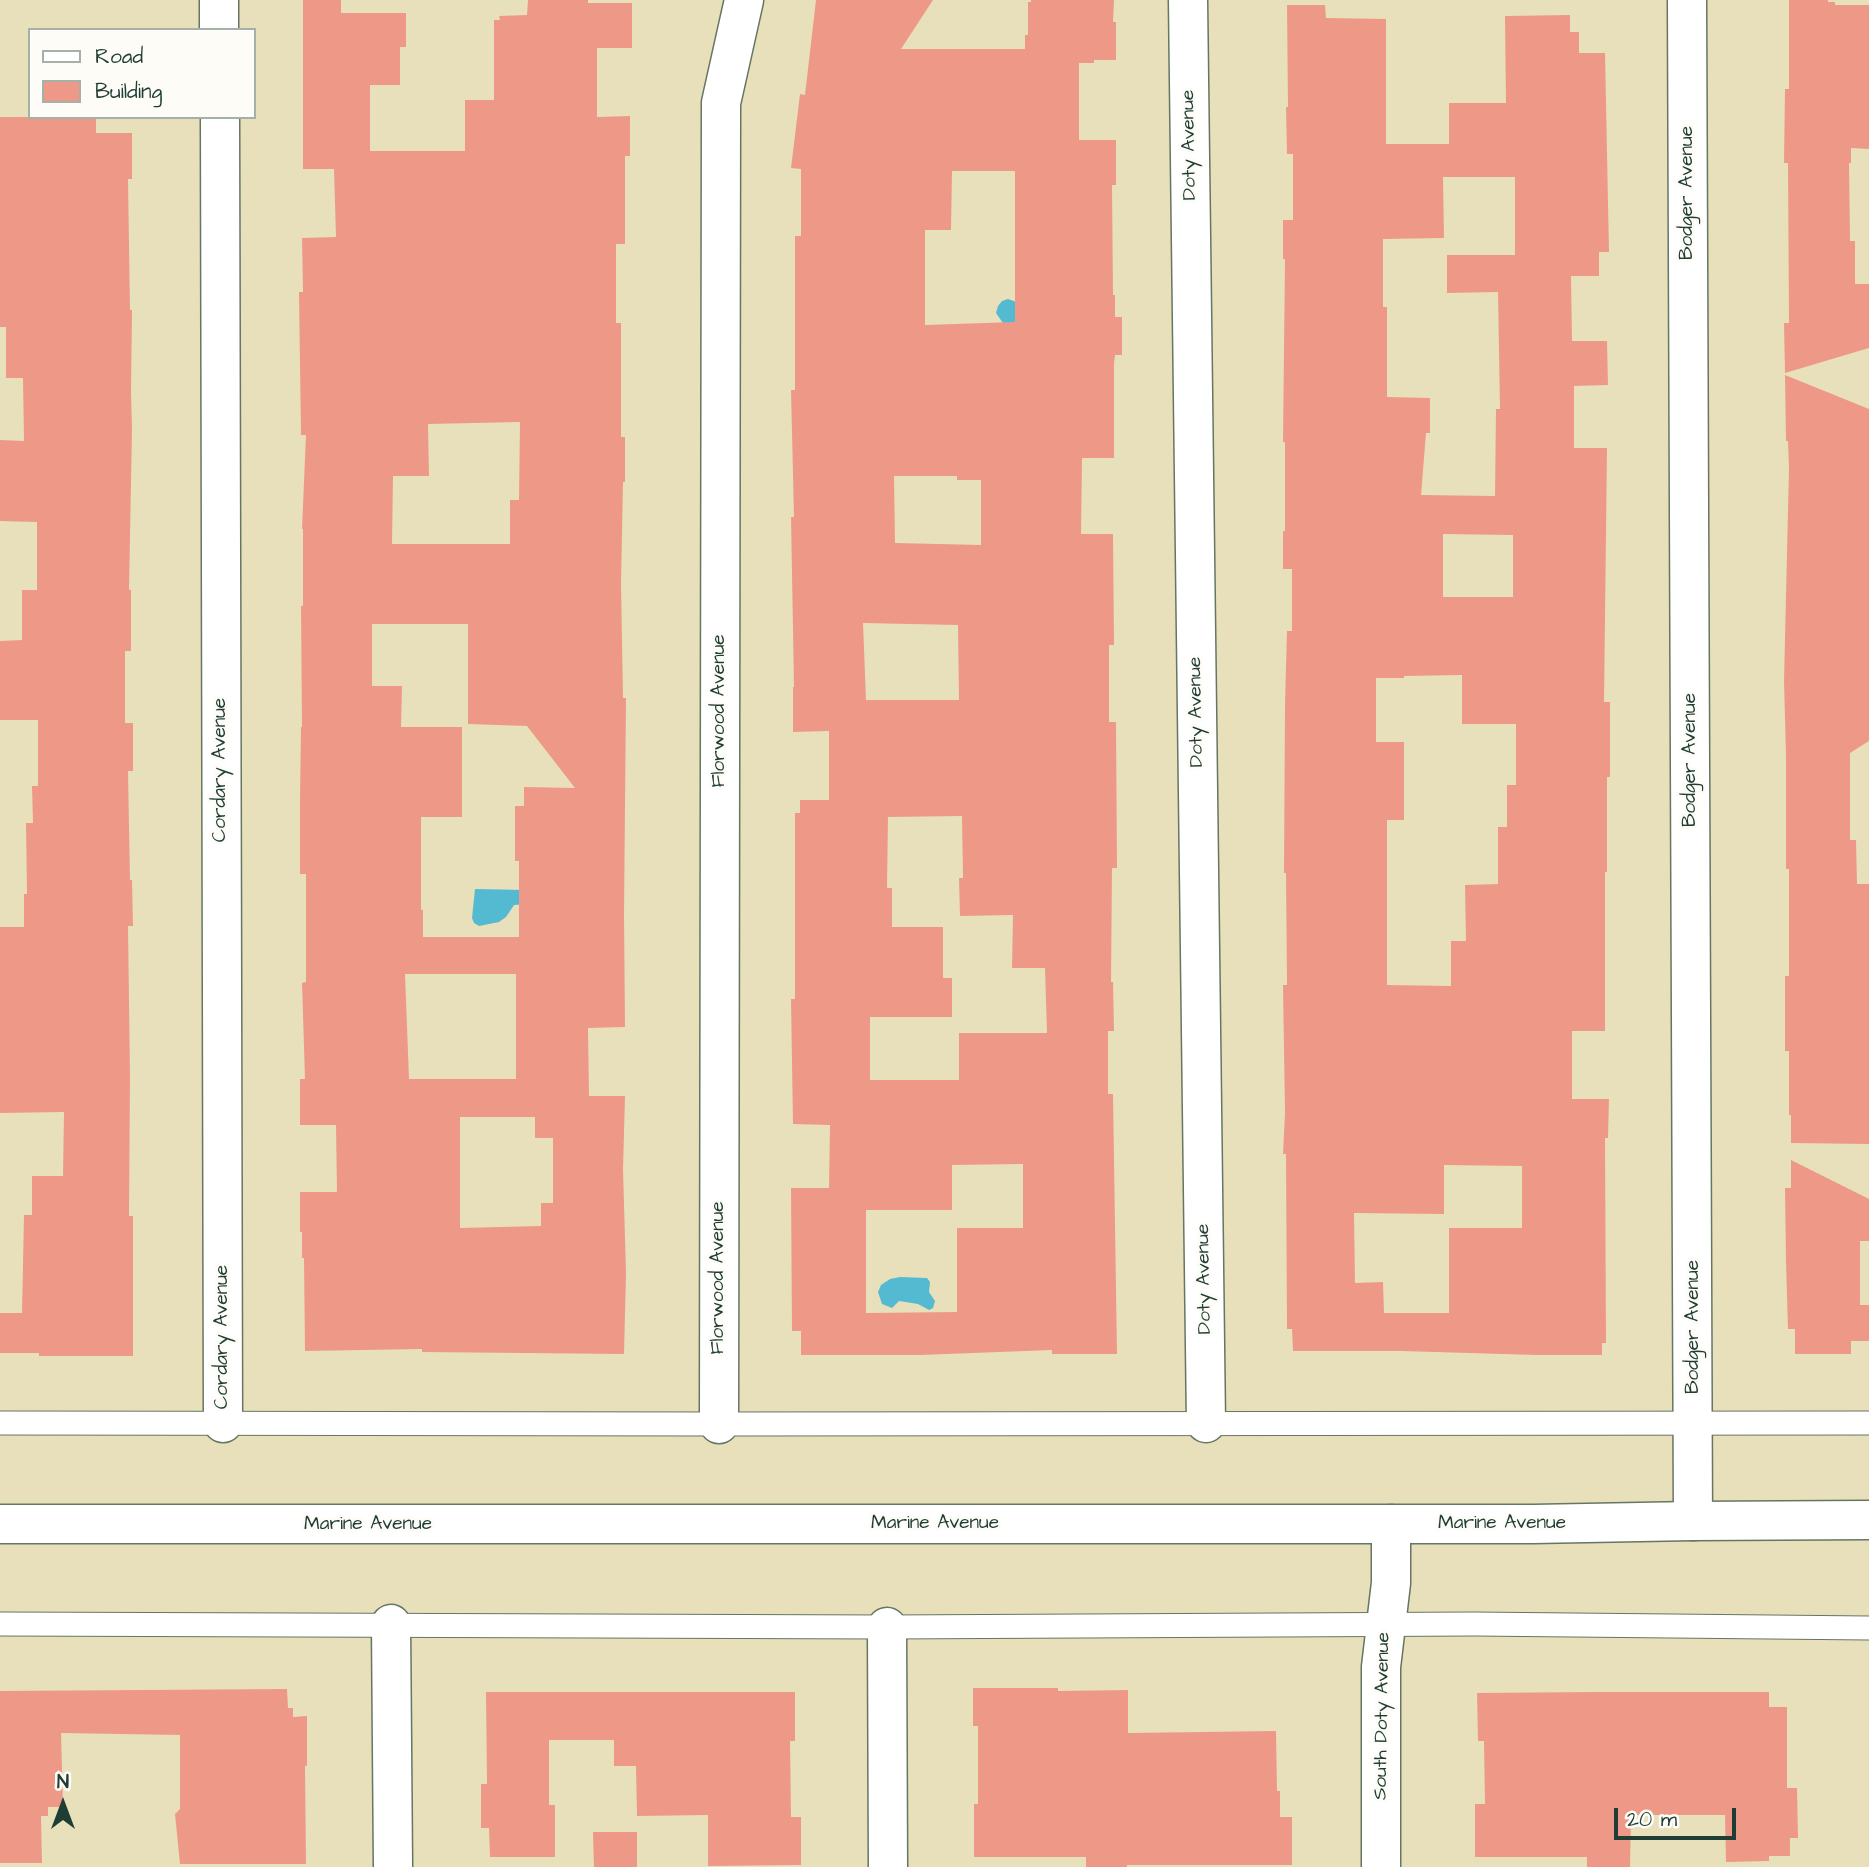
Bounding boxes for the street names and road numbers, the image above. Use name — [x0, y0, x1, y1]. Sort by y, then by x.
street label: Doty Avenue — [1178, 90, 1202, 200]
street label: Bodger Avenue — [1677, 126, 1699, 260]
street label: Florwood Avenue — [709, 634, 731, 788]
street label: Doty Avenue — [1185, 657, 1209, 767]
street label: Bodger Avenue — [1680, 693, 1702, 827]
street label: Cordary Avenue — [210, 698, 232, 842]
street label: Florwood Avenue — [708, 1201, 730, 1355]
street label: Doty Avenue — [1193, 1224, 1217, 1334]
street label: Bodger Avenue — [1683, 1260, 1705, 1394]
street label: Cordary Avenue — [212, 1265, 234, 1409]
street label: Marine Avenue — [871, 1513, 999, 1535]
street label: Marine Avenue — [1438, 1513, 1566, 1535]
street label: Marine Avenue — [304, 1514, 432, 1536]
street label: South Doty Avenue — [1370, 1632, 1396, 1800]

